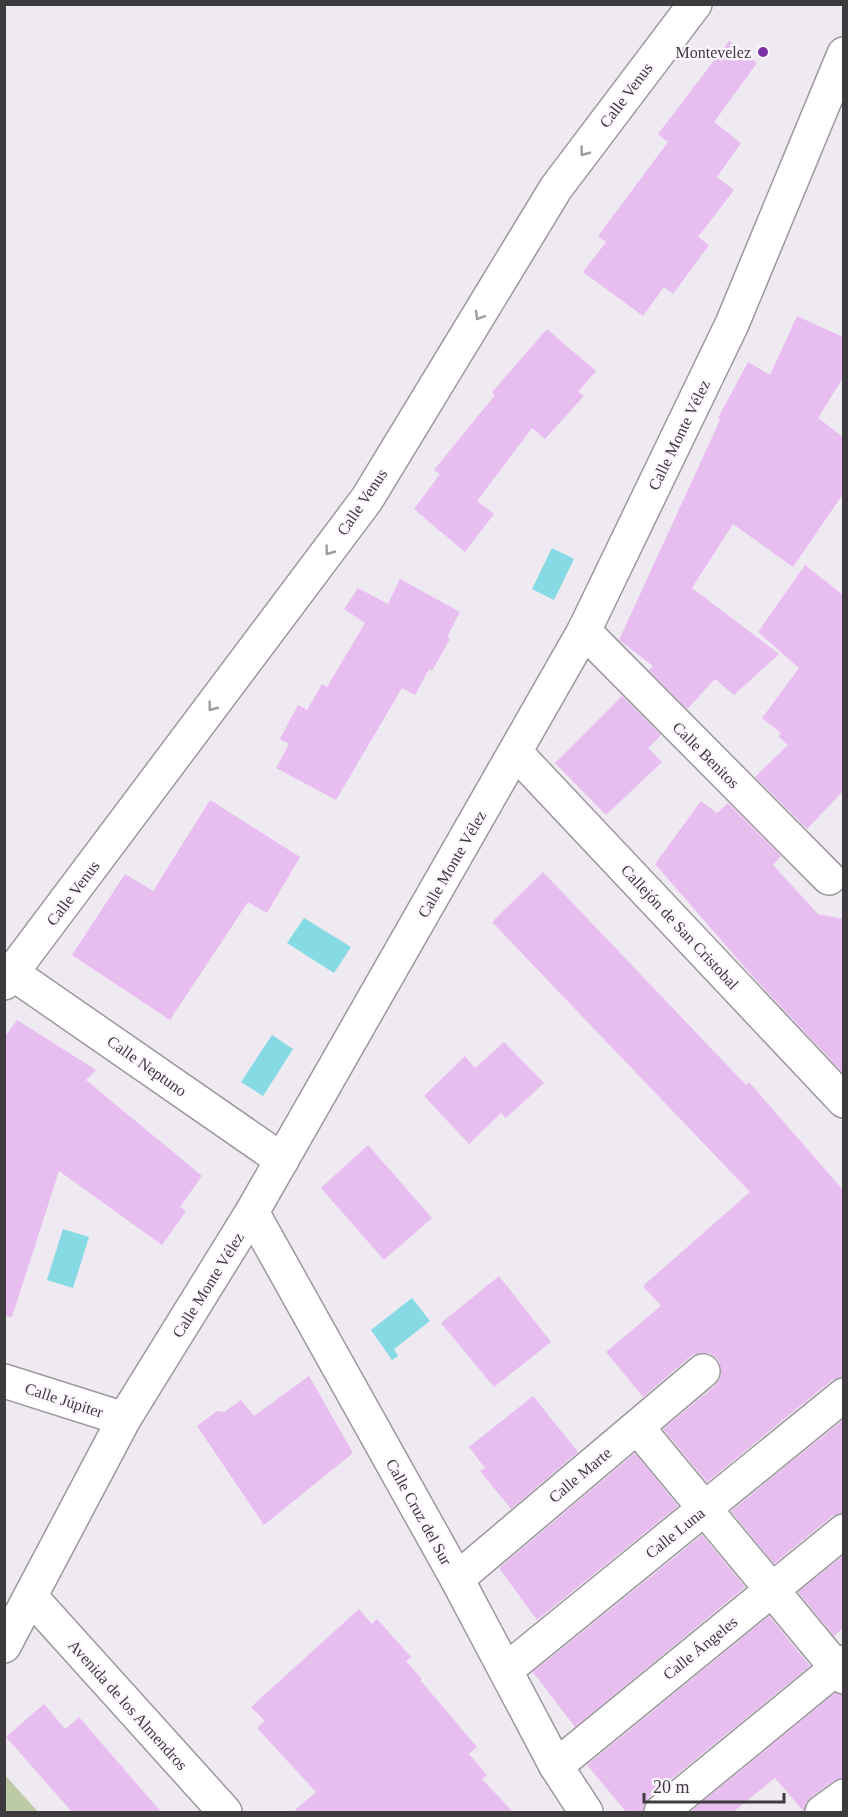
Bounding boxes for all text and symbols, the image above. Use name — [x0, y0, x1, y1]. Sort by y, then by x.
place label: Montevelez — [675, 44, 751, 61]
marker: Montevelez — [756, 45, 770, 59]
street label: Calle Venus — [596, 59, 656, 131]
one-way arrow — [580, 145, 591, 156]
one-way arrow — [474, 310, 486, 320]
street label: Calle Monte Vélez — [645, 377, 713, 493]
street label: Calle Venus — [334, 465, 390, 539]
one-way arrow — [325, 544, 336, 555]
one-way arrow — [208, 700, 219, 711]
street label: Calle Benitos — [669, 718, 743, 792]
street label: Calle Monte Vélez — [414, 808, 490, 920]
street label: Calle Venus — [43, 857, 103, 929]
street label: Callejón de San Cristobal — [617, 861, 743, 994]
street label: Calle Neptuno — [104, 1032, 190, 1100]
street label: Calle Monte Vélez — [169, 1229, 247, 1341]
street label: Calle Júpiter — [22, 1379, 106, 1422]
street label: Calle Marte — [545, 1444, 615, 1506]
street label: Calle Cruz del Sur — [383, 1456, 456, 1569]
street label: Calle Luna — [642, 1504, 708, 1562]
street label: Calle Ángeles — [659, 1612, 741, 1684]
street label: Avenida de los Almendros — [65, 1637, 191, 1773]
scale bar — [644, 1766, 784, 1804]
text: 20 m — [653, 1777, 690, 1797]

